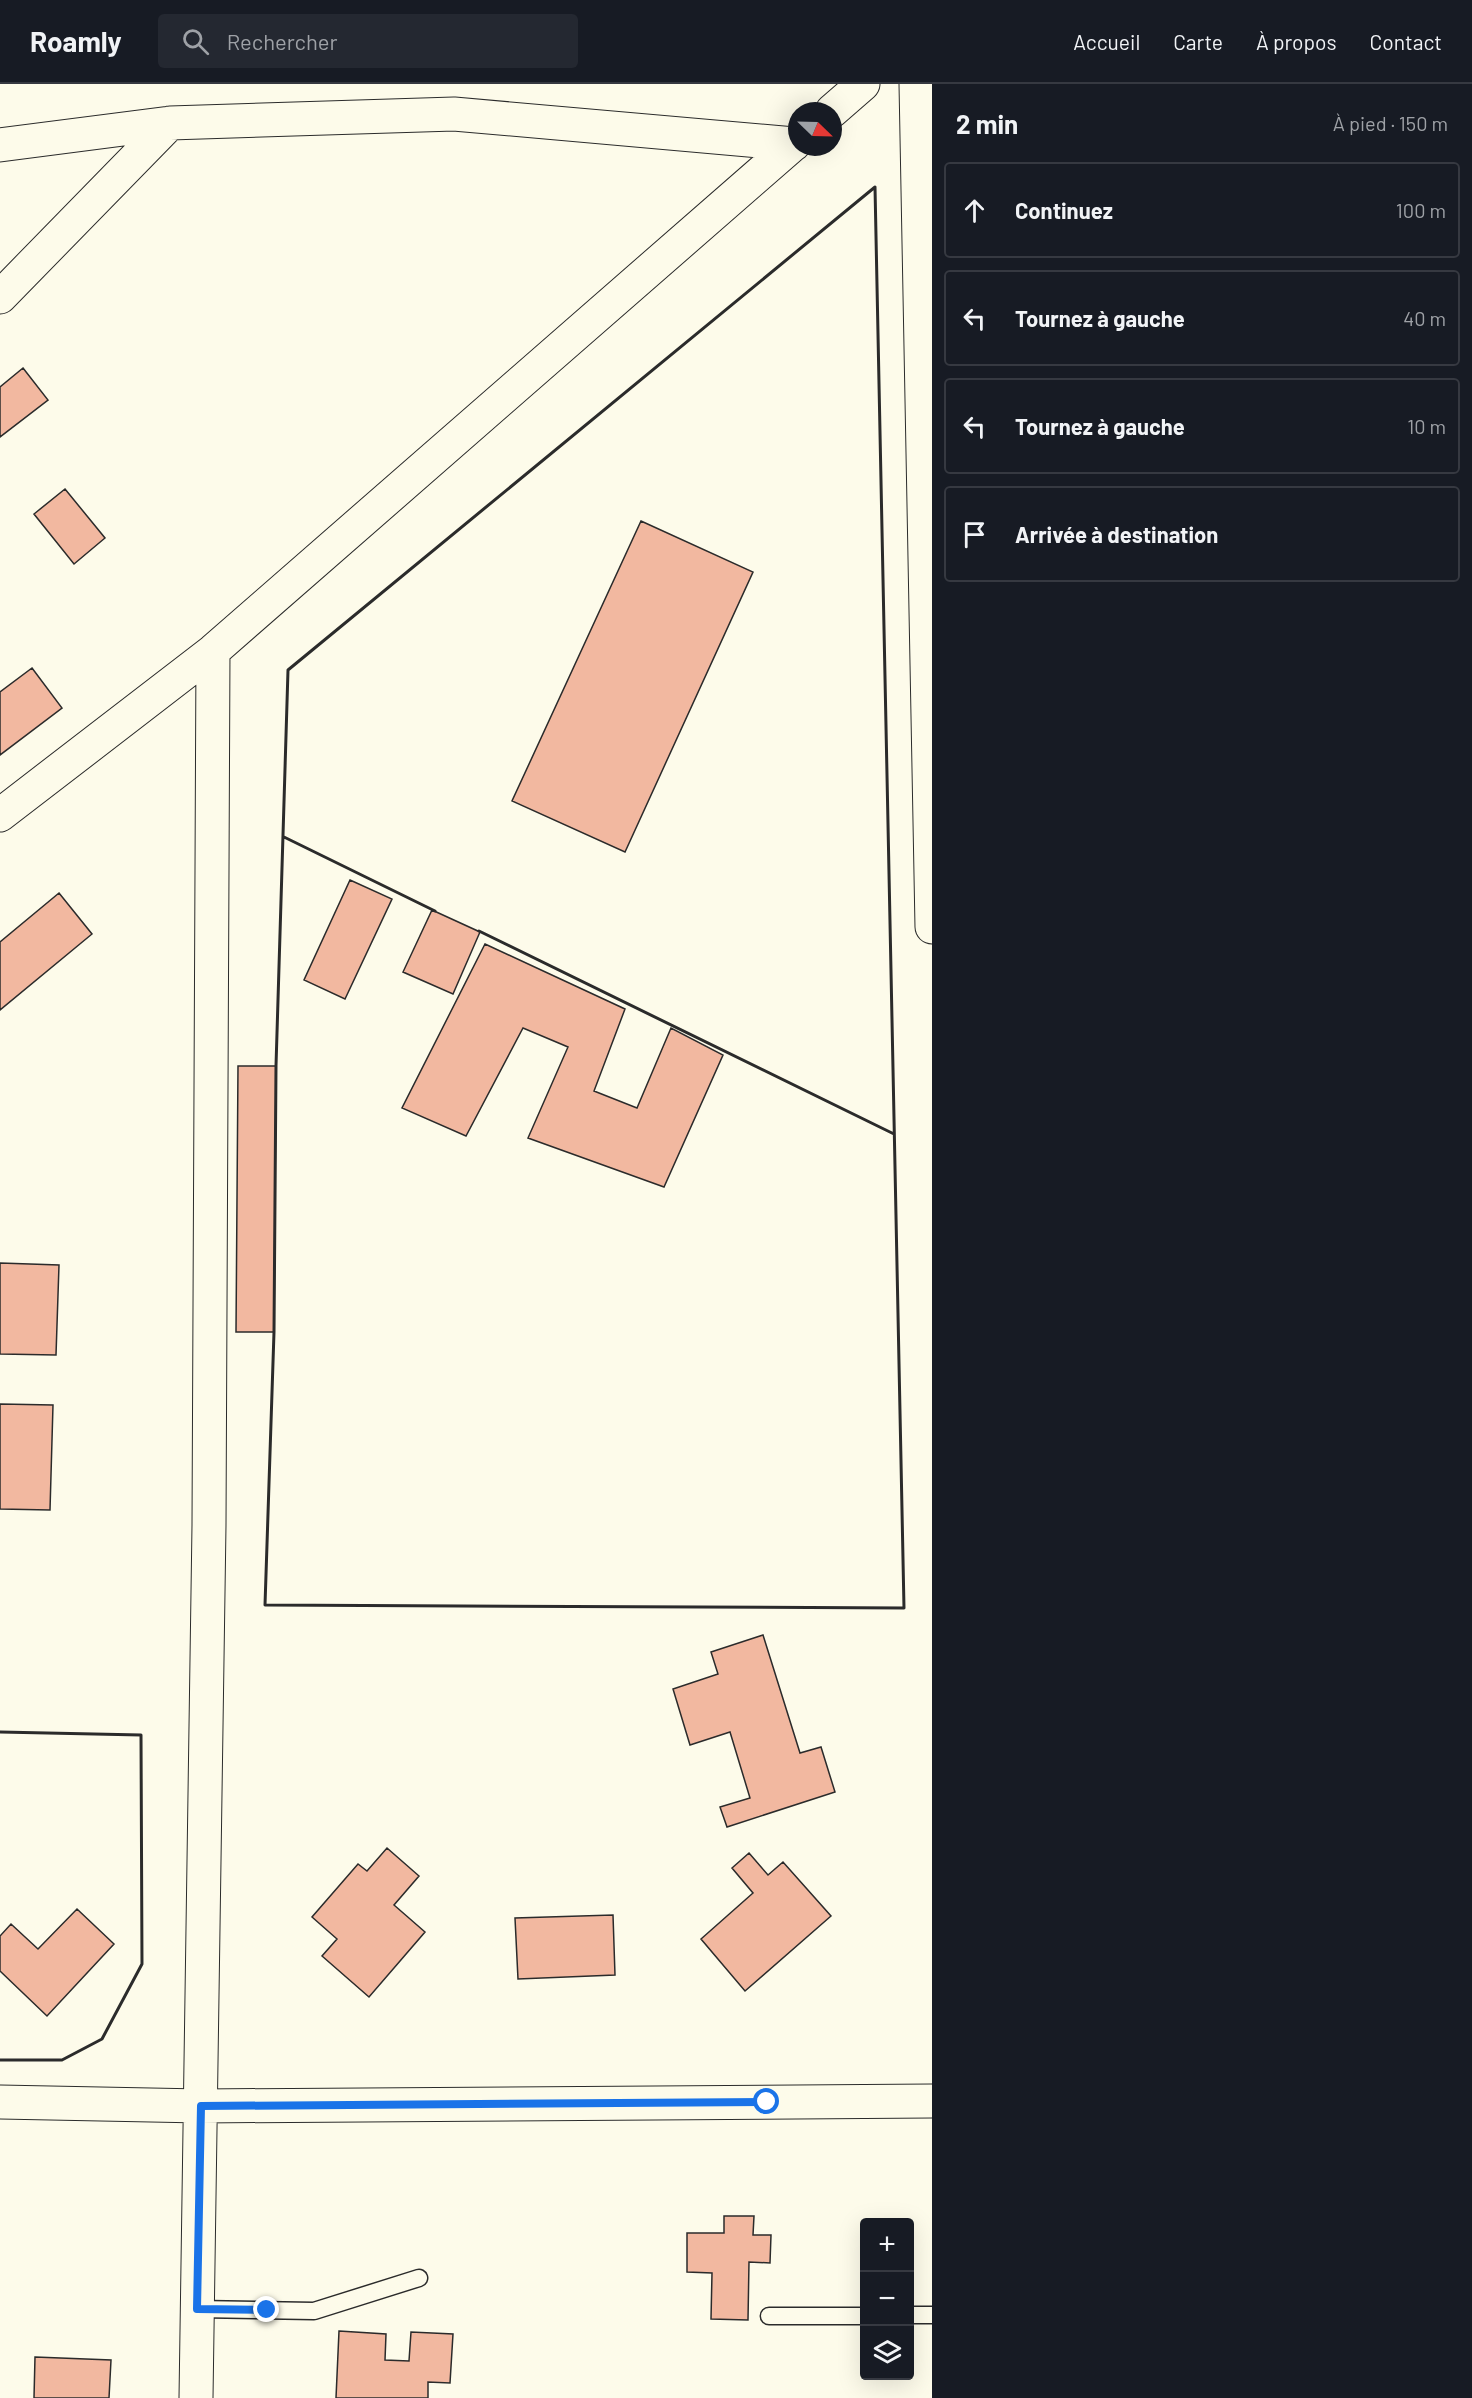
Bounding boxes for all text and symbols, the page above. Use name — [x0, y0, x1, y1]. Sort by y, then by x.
search box — [158, 14, 578, 68]
text: Roamly — [30, 24, 122, 58]
icon: search — [179, 25, 212, 58]
text: Rechercher — [227, 28, 337, 54]
text: Accueil — [1073, 29, 1140, 54]
text: Carte — [1173, 29, 1223, 54]
text: À propos — [1256, 29, 1337, 54]
text: Contact — [1370, 29, 1442, 54]
north arrow — [788, 102, 842, 156]
text: 2 min — [956, 108, 1018, 139]
text: À pied · 150 m — [1333, 111, 1448, 135]
icon: ahead — [958, 194, 991, 227]
text: Continuez — [1015, 197, 1113, 223]
text: 100 m — [1396, 198, 1446, 222]
icon: left — [958, 302, 991, 335]
text: Tournez à gauche — [1015, 305, 1185, 331]
text: 40 m — [1403, 306, 1446, 330]
icon: left — [958, 410, 991, 443]
text: Tournez à gauche — [1015, 413, 1185, 439]
text: 10 m — [1407, 414, 1446, 438]
icon: arrive — [958, 518, 991, 551]
text: Arrivée à destination — [1015, 521, 1218, 547]
route start — [753, 2088, 779, 2114]
map controls — [860, 2218, 914, 2380]
button: + — [860, 2218, 914, 2272]
button: − — [860, 2272, 914, 2326]
route end — [253, 2296, 279, 2322]
button: layers — [860, 2326, 914, 2380]

